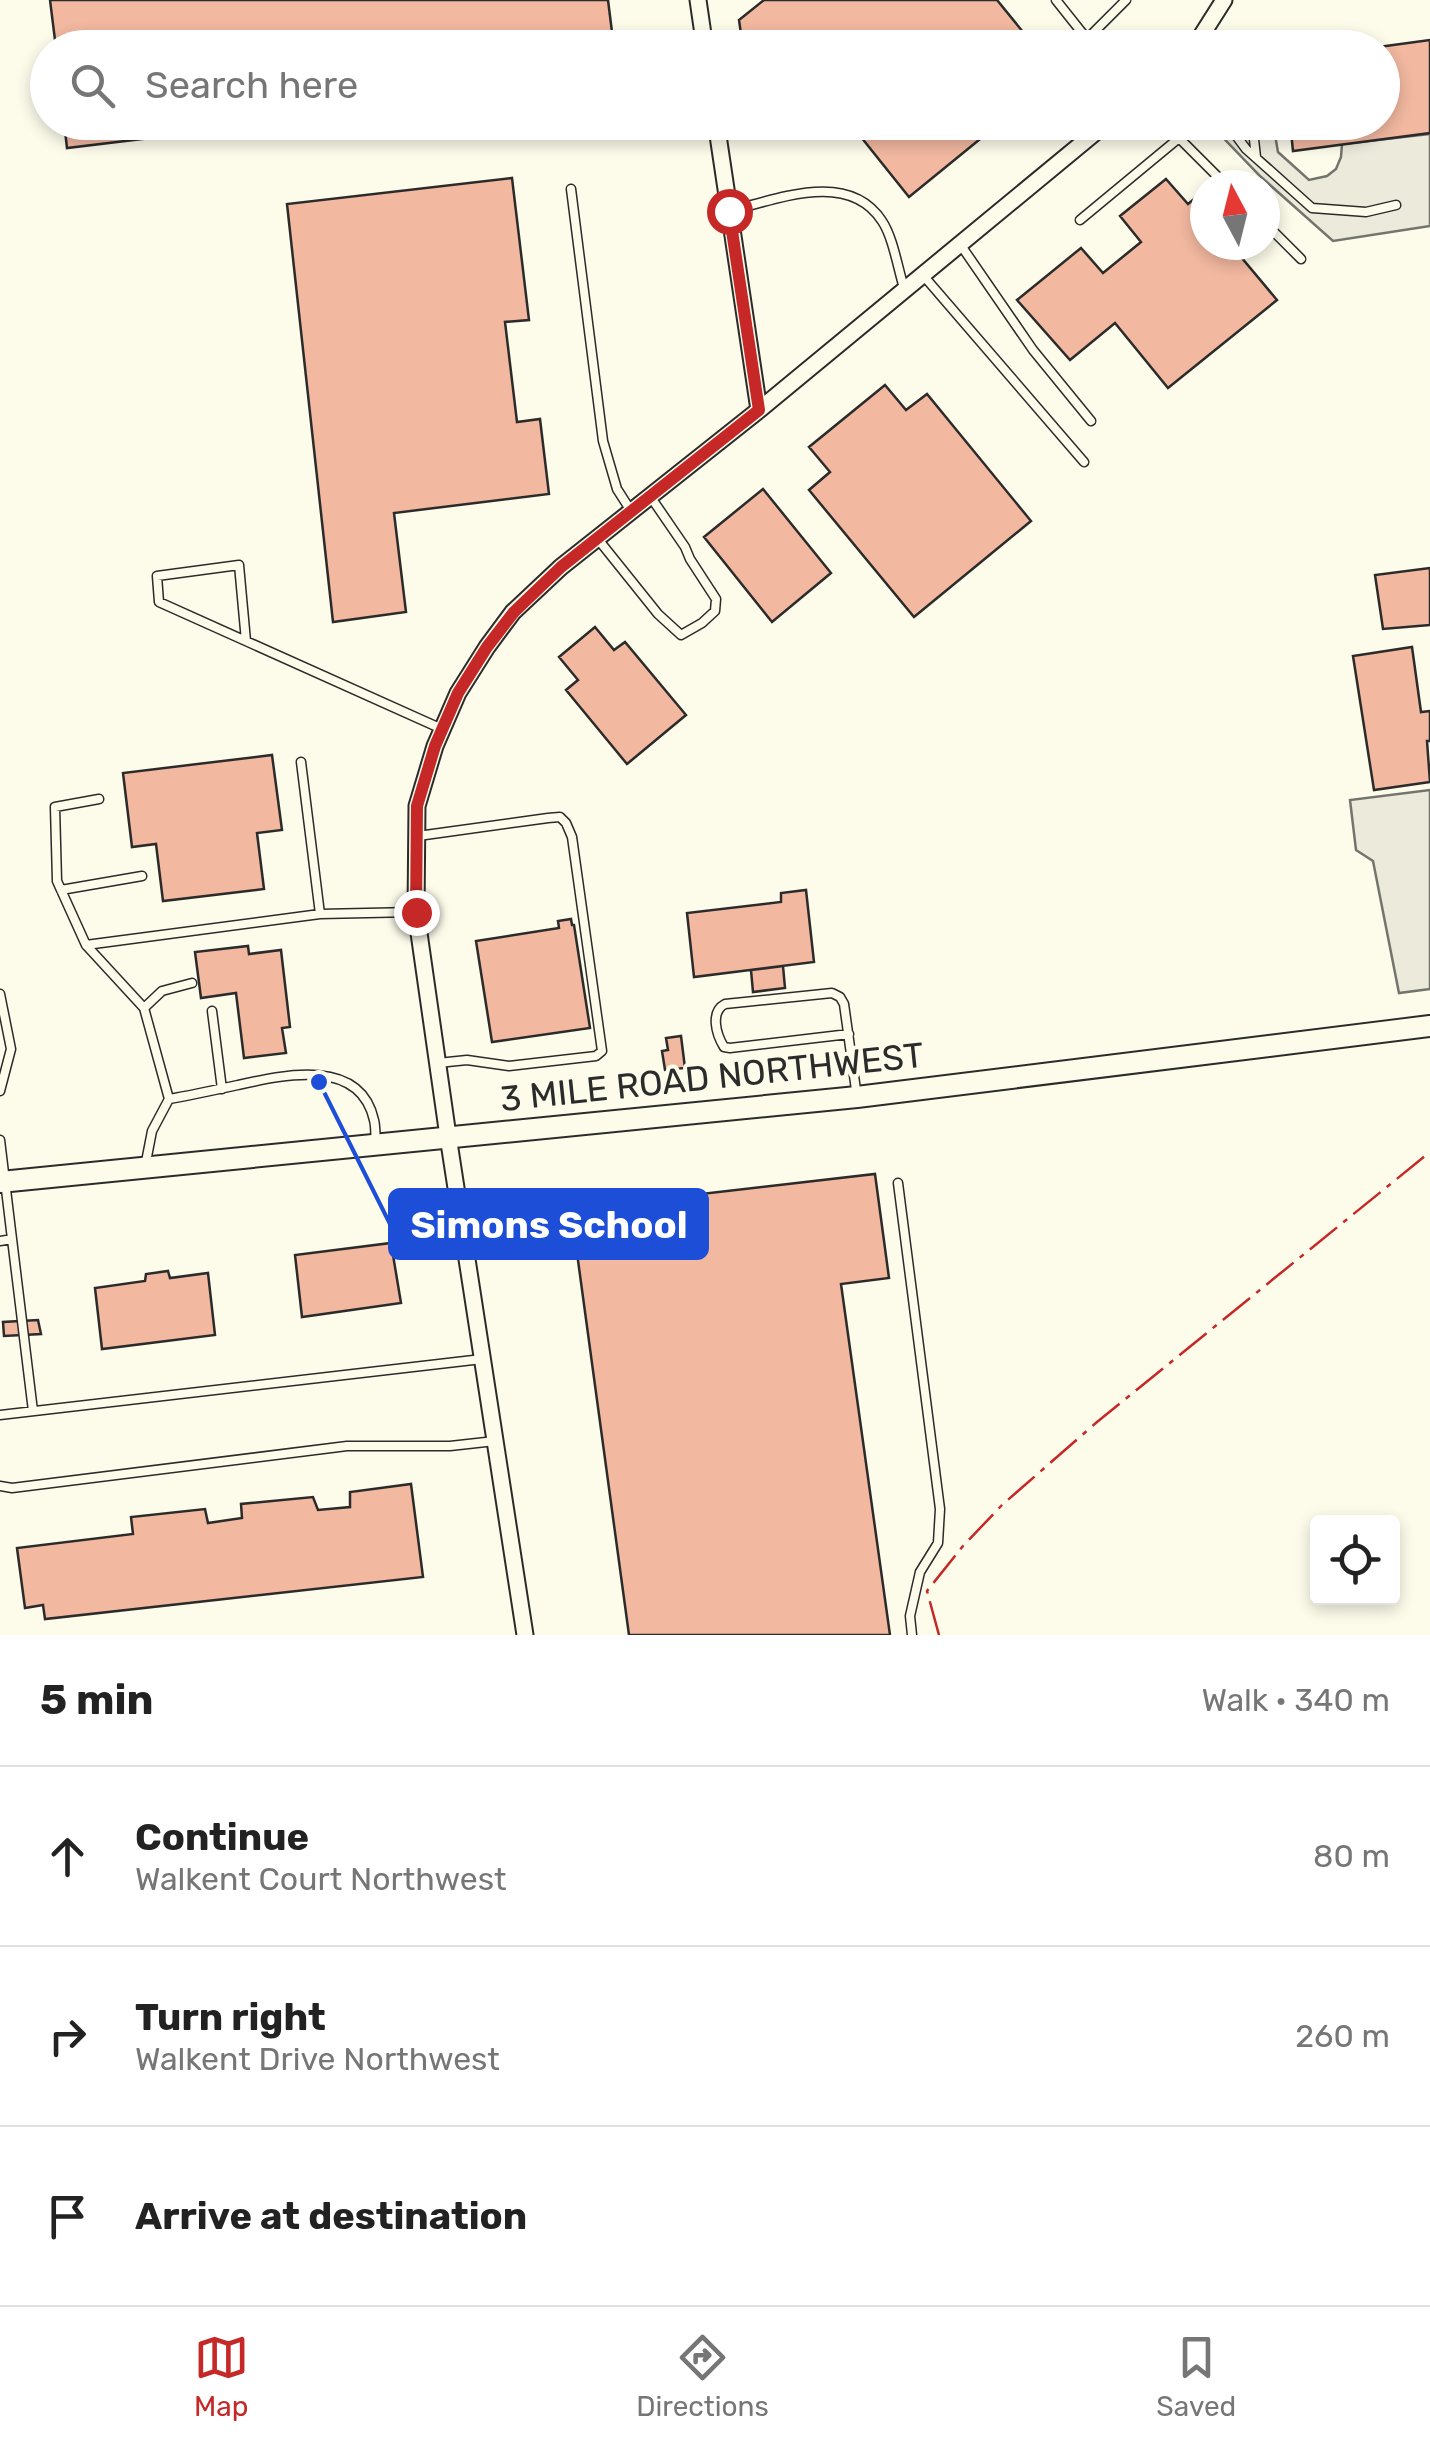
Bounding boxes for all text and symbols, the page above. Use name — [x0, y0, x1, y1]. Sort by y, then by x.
search box — [30, 30, 1400, 140]
icon: search — [65, 58, 120, 113]
text: Search here — [145, 62, 358, 108]
north arrow — [1190, 170, 1280, 260]
route start — [707, 189, 753, 235]
route end — [394, 890, 440, 936]
street label: 3 MILE ROAD NORTHWEST — [498, 1034, 926, 1120]
callout: Simons School — [390, 1190, 707, 1258]
text: Simons School — [410, 1202, 688, 1248]
map controls — [1310, 1515, 1400, 1605]
button: locate — [1310, 1515, 1400, 1605]
text: 5 min — [40, 1675, 154, 1725]
text: Walk · 340 m — [1201, 1681, 1390, 1719]
text: Continue — [135, 1814, 309, 1860]
icon: ahead — [40, 1829, 95, 1884]
text: 80 m — [1313, 1837, 1390, 1875]
text: Walkent Court Northwest — [135, 1860, 506, 1898]
text: Turn right — [135, 1994, 326, 2040]
icon: right — [40, 2009, 95, 2064]
text: 260 m — [1295, 2017, 1390, 2055]
text: Walkent Drive Northwest — [135, 2040, 500, 2078]
icon: arrive — [40, 2189, 95, 2244]
text: Arrive at destination — [135, 2193, 527, 2239]
tab: Map — [194, 2330, 249, 2423]
tab: Directions — [636, 2330, 769, 2423]
tab: Saved — [1156, 2330, 1236, 2423]

